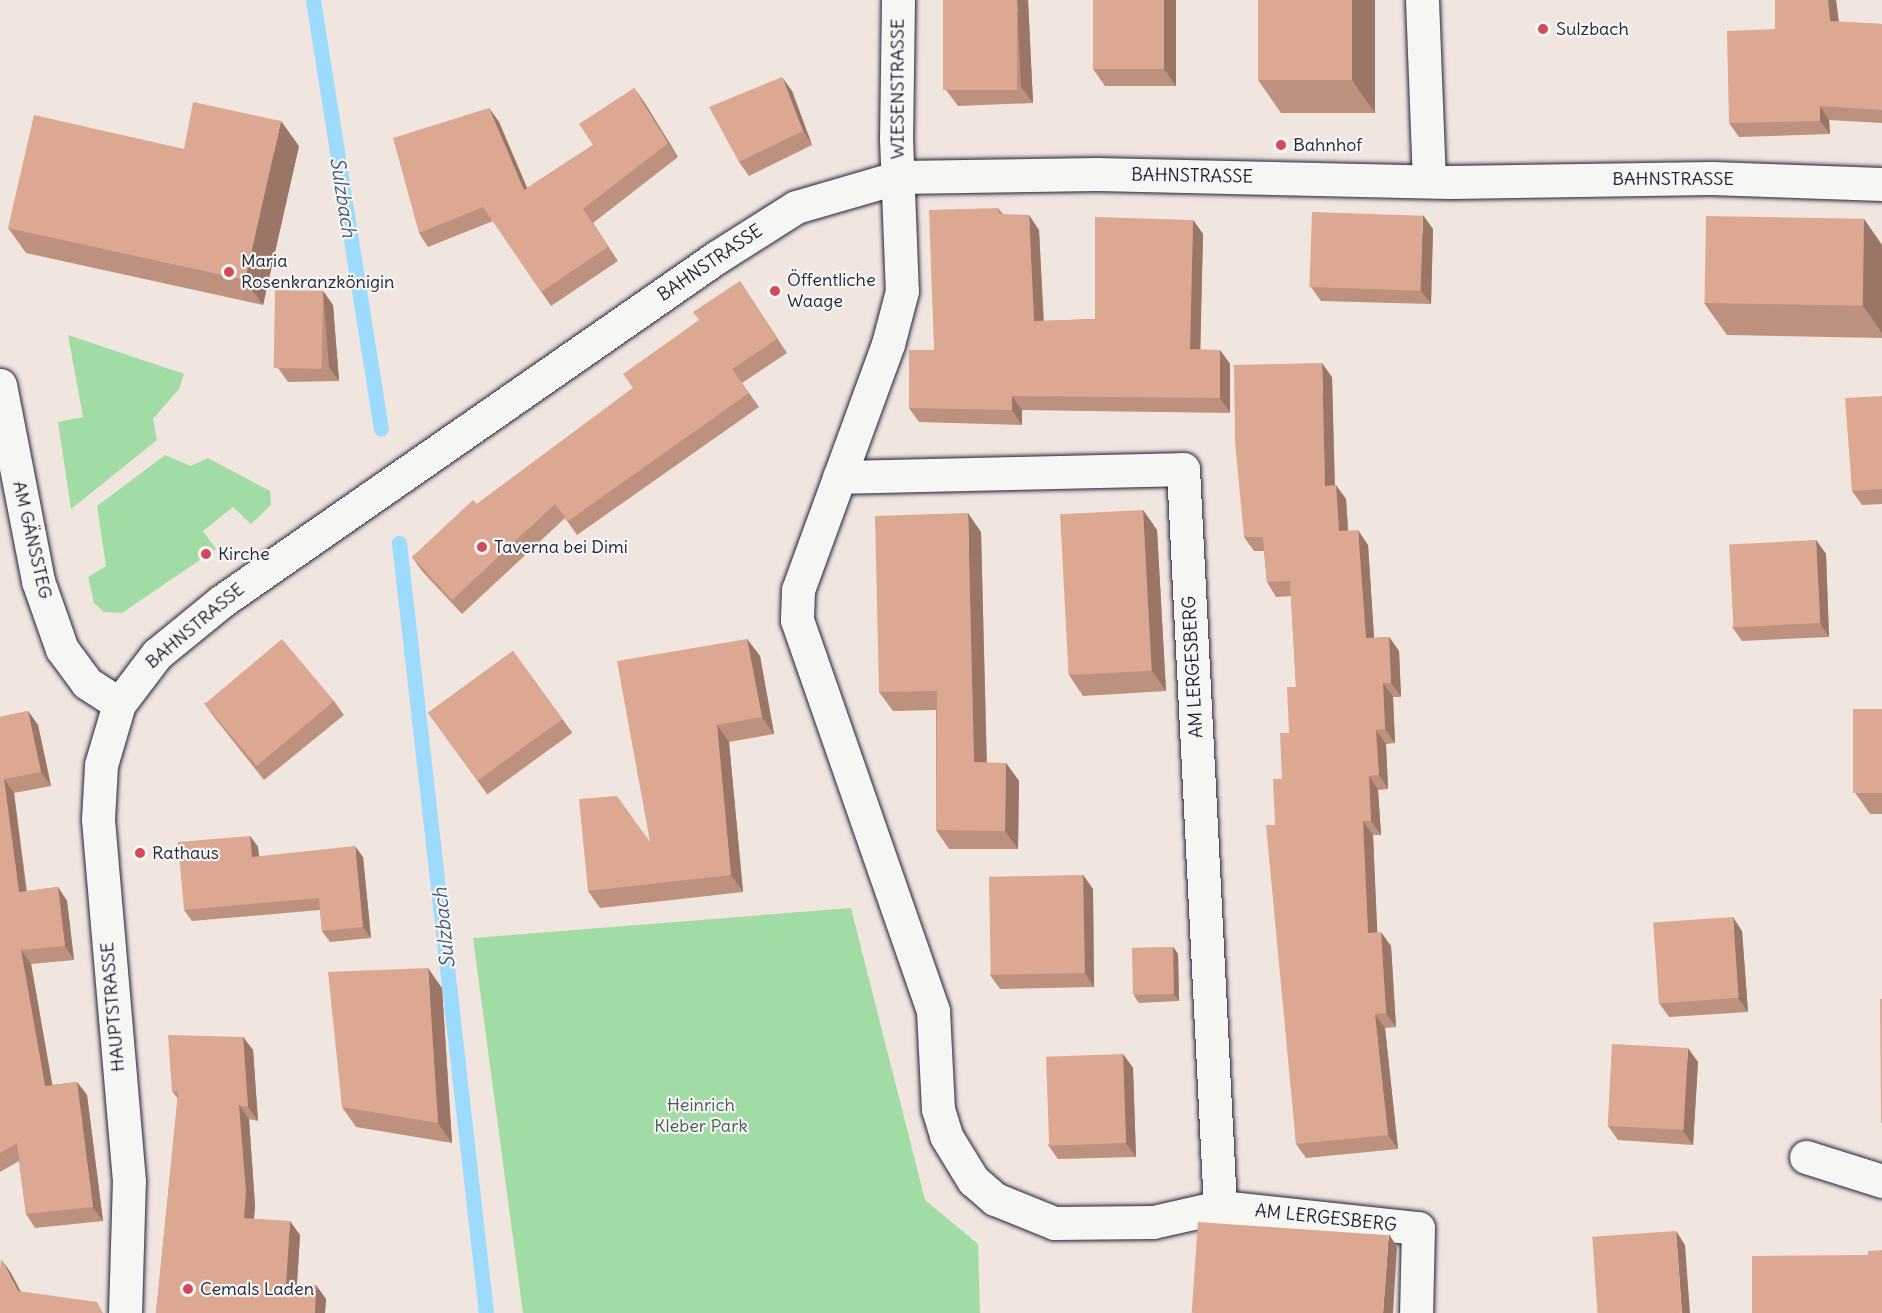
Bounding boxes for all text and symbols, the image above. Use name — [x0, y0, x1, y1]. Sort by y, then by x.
place label: Sulzbach — [1556, 18, 1629, 40]
street label: WIESENSTRASSE — [887, 19, 909, 159]
marker: Sulzbach — [1534, 20, 1552, 38]
place label: Bahnhof — [1293, 134, 1362, 156]
marker: Bahnhof — [1274, 138, 1288, 152]
water label: Sulzbach — [326, 155, 362, 239]
street label: BAHNSTRASSE — [1131, 164, 1253, 188]
street label: BAHNSTRASSE — [1612, 168, 1734, 190]
street label: BAHNSTRASSE — [653, 220, 767, 306]
place label: Maria Rosenkranzkönigin — [241, 251, 394, 294]
marker: Maria Rosenkranzkönigin — [222, 265, 236, 279]
place label: Öffentliche Waage — [787, 270, 876, 312]
marker: Öffentliche Waage — [768, 284, 782, 298]
street label: AM GÄNSSTEG — [8, 479, 56, 601]
place label: Taverna bei Dimi — [494, 536, 628, 558]
marker: Taverna bei Dimi — [475, 540, 489, 554]
place label: Kirche — [218, 543, 270, 565]
marker: Kirche — [199, 547, 213, 561]
street label: BAHNSTRASSE — [141, 579, 249, 673]
street label: AM LERGESBERG — [1178, 595, 1208, 739]
place label: Rathaus — [152, 842, 219, 864]
marker: Rathaus — [133, 846, 147, 860]
water label: Sulzbach — [427, 887, 459, 969]
street label: HAUPTSTRASSE — [97, 941, 129, 1073]
park label: Heinrich Kleber Park — [654, 1095, 748, 1138]
street label: AM LERGESBERG — [1254, 1200, 1398, 1236]
place label: Cemals Laden — [200, 1278, 314, 1300]
marker: Cemals Laden — [181, 1282, 195, 1296]

